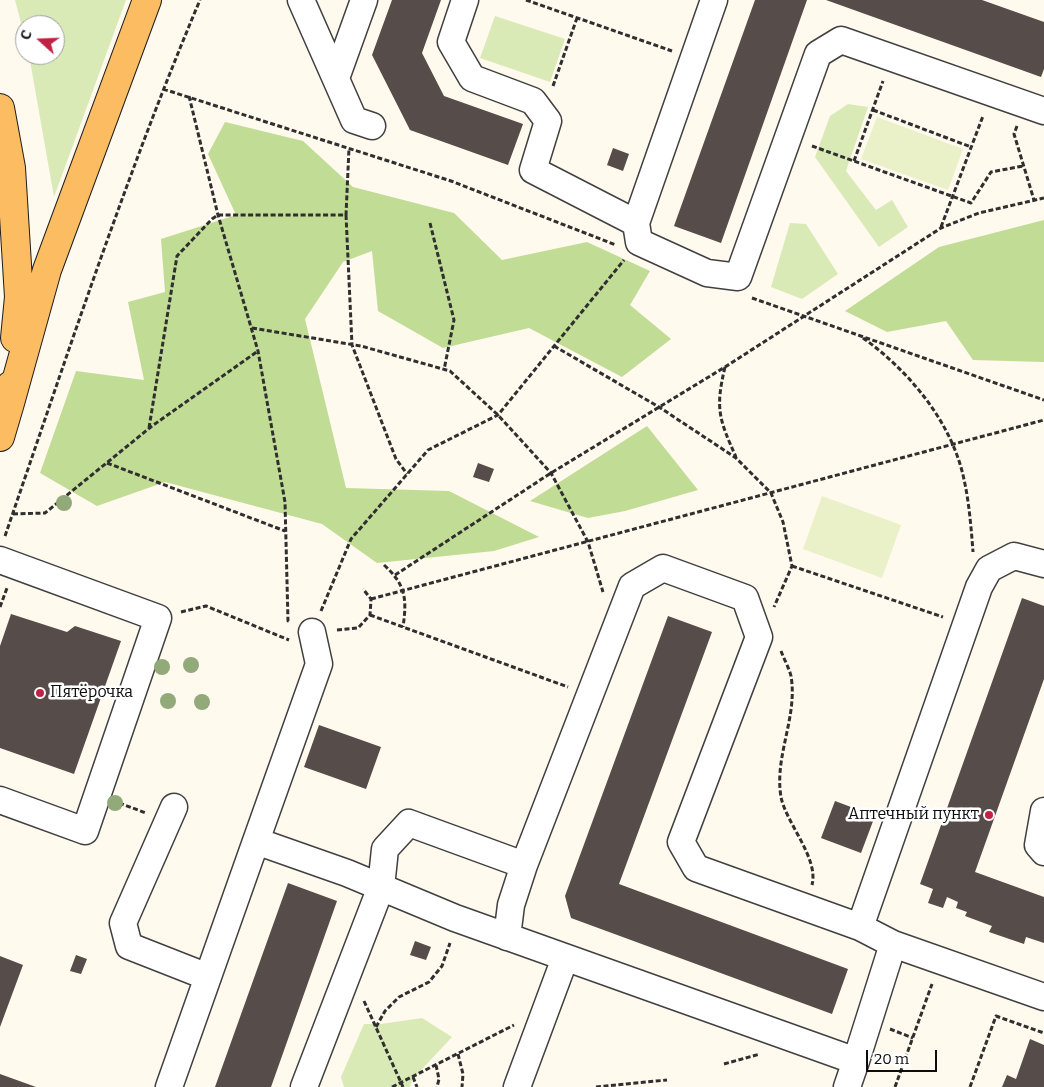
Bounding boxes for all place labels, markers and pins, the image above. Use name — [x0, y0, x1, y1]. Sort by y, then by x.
place label: Пятёрочка — [50, 683, 133, 703]
marker: Пятёрочка — [34, 687, 46, 699]
place label: Аптечный пункт — [848, 805, 979, 825]
marker: Аптечный пункт — [983, 809, 995, 821]

